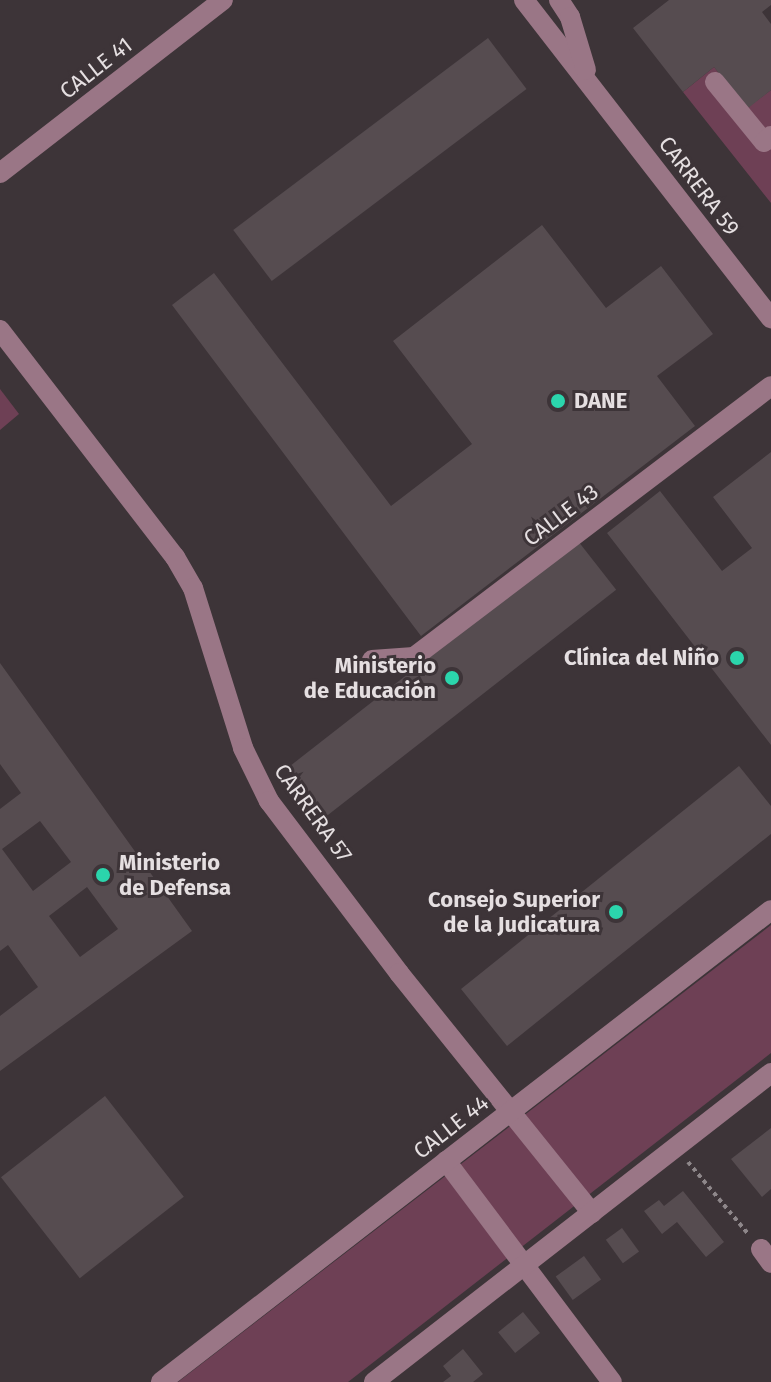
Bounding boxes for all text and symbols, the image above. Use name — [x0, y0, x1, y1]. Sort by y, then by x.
street label: CALLE 41 — [55, 32, 137, 104]
street label: CARRERA 59 — [653, 131, 745, 241]
place label: DANE — [574, 388, 627, 414]
marker: DANE — [549, 392, 567, 410]
street label: CALLE 43 — [518, 478, 604, 552]
place label: Clínica del Niño — [564, 645, 719, 671]
marker: Clínica del Niño — [726, 647, 748, 669]
place label: Ministerio de Educación — [304, 652, 436, 704]
marker: Ministerio de Educación — [443, 669, 461, 687]
street label: CARRERA 57 — [268, 759, 358, 867]
place label: Ministerio de Defensa — [119, 849, 231, 900]
marker: Ministerio de Defensa — [94, 866, 112, 884]
place label: Consejo Superior de la Judicatura — [428, 886, 600, 938]
marker: Consejo Superior de la Judicatura — [607, 903, 625, 921]
street label: CALLE 44 — [408, 1090, 494, 1164]

